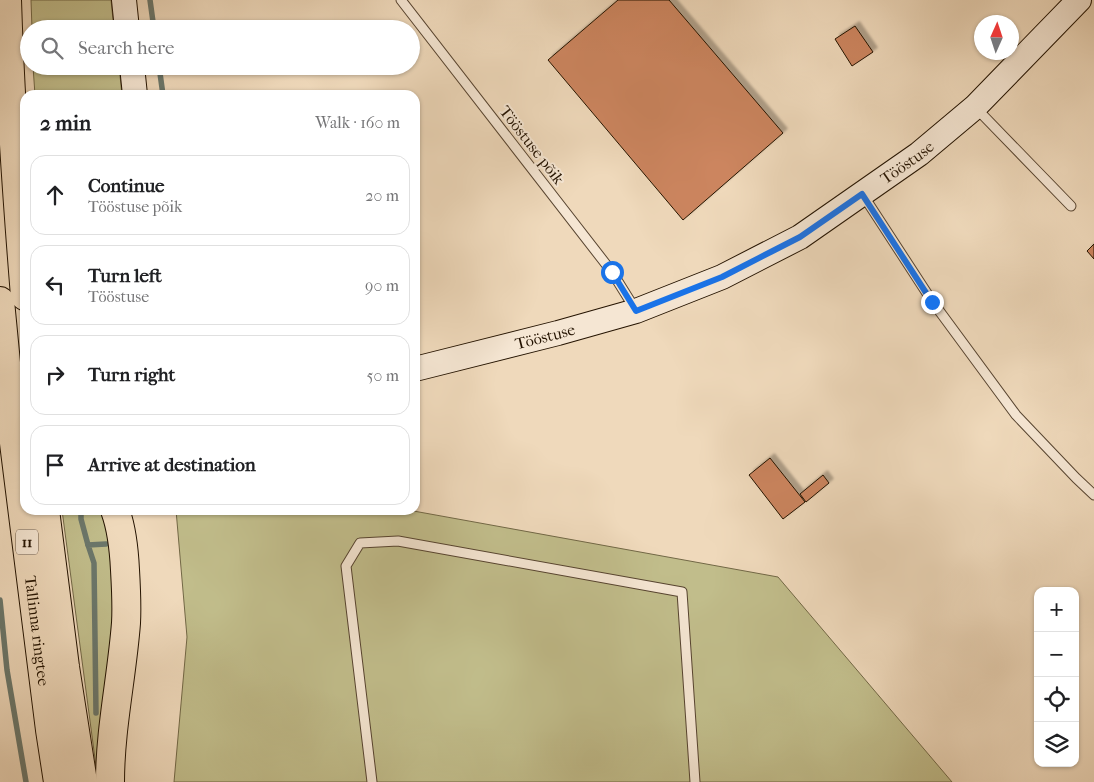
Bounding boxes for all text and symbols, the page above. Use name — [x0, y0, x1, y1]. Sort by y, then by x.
north arrow — [974, 15, 1019, 60]
search box — [20, 20, 420, 75]
icon: search — [38, 34, 66, 62]
text: Search here — [78, 37, 174, 59]
street label: Tööstuse põik — [496, 102, 569, 189]
text: 2 min — [40, 111, 91, 135]
text: Walk · 160 m — [315, 113, 400, 132]
street label: Tööstuse — [876, 136, 937, 188]
text: Continue — [88, 175, 164, 197]
icon: ahead — [41, 181, 69, 209]
text: 20 m — [365, 186, 399, 205]
text: Tööstuse põik — [88, 197, 182, 216]
route start — [601, 261, 624, 284]
text: Turn left — [88, 265, 162, 287]
icon: left — [41, 271, 69, 299]
text: 90 m — [365, 276, 399, 295]
text: Tööstuse — [88, 287, 149, 306]
route end — [921, 291, 944, 314]
street label: Tööstuse — [513, 319, 577, 353]
icon: right — [41, 361, 69, 389]
text: Turn right — [88, 364, 175, 386]
text: 50 m — [367, 366, 399, 385]
icon: arrive — [41, 451, 69, 479]
text: Arrive at destination — [88, 454, 256, 476]
road number: 11 — [16, 530, 38, 554]
street label: Tallinna ringtee — [21, 575, 54, 687]
map controls — [1034, 587, 1079, 767]
button: + — [1034, 587, 1079, 632]
button: − — [1034, 632, 1079, 677]
button: locate — [1034, 677, 1079, 722]
button: layers — [1034, 722, 1079, 767]

